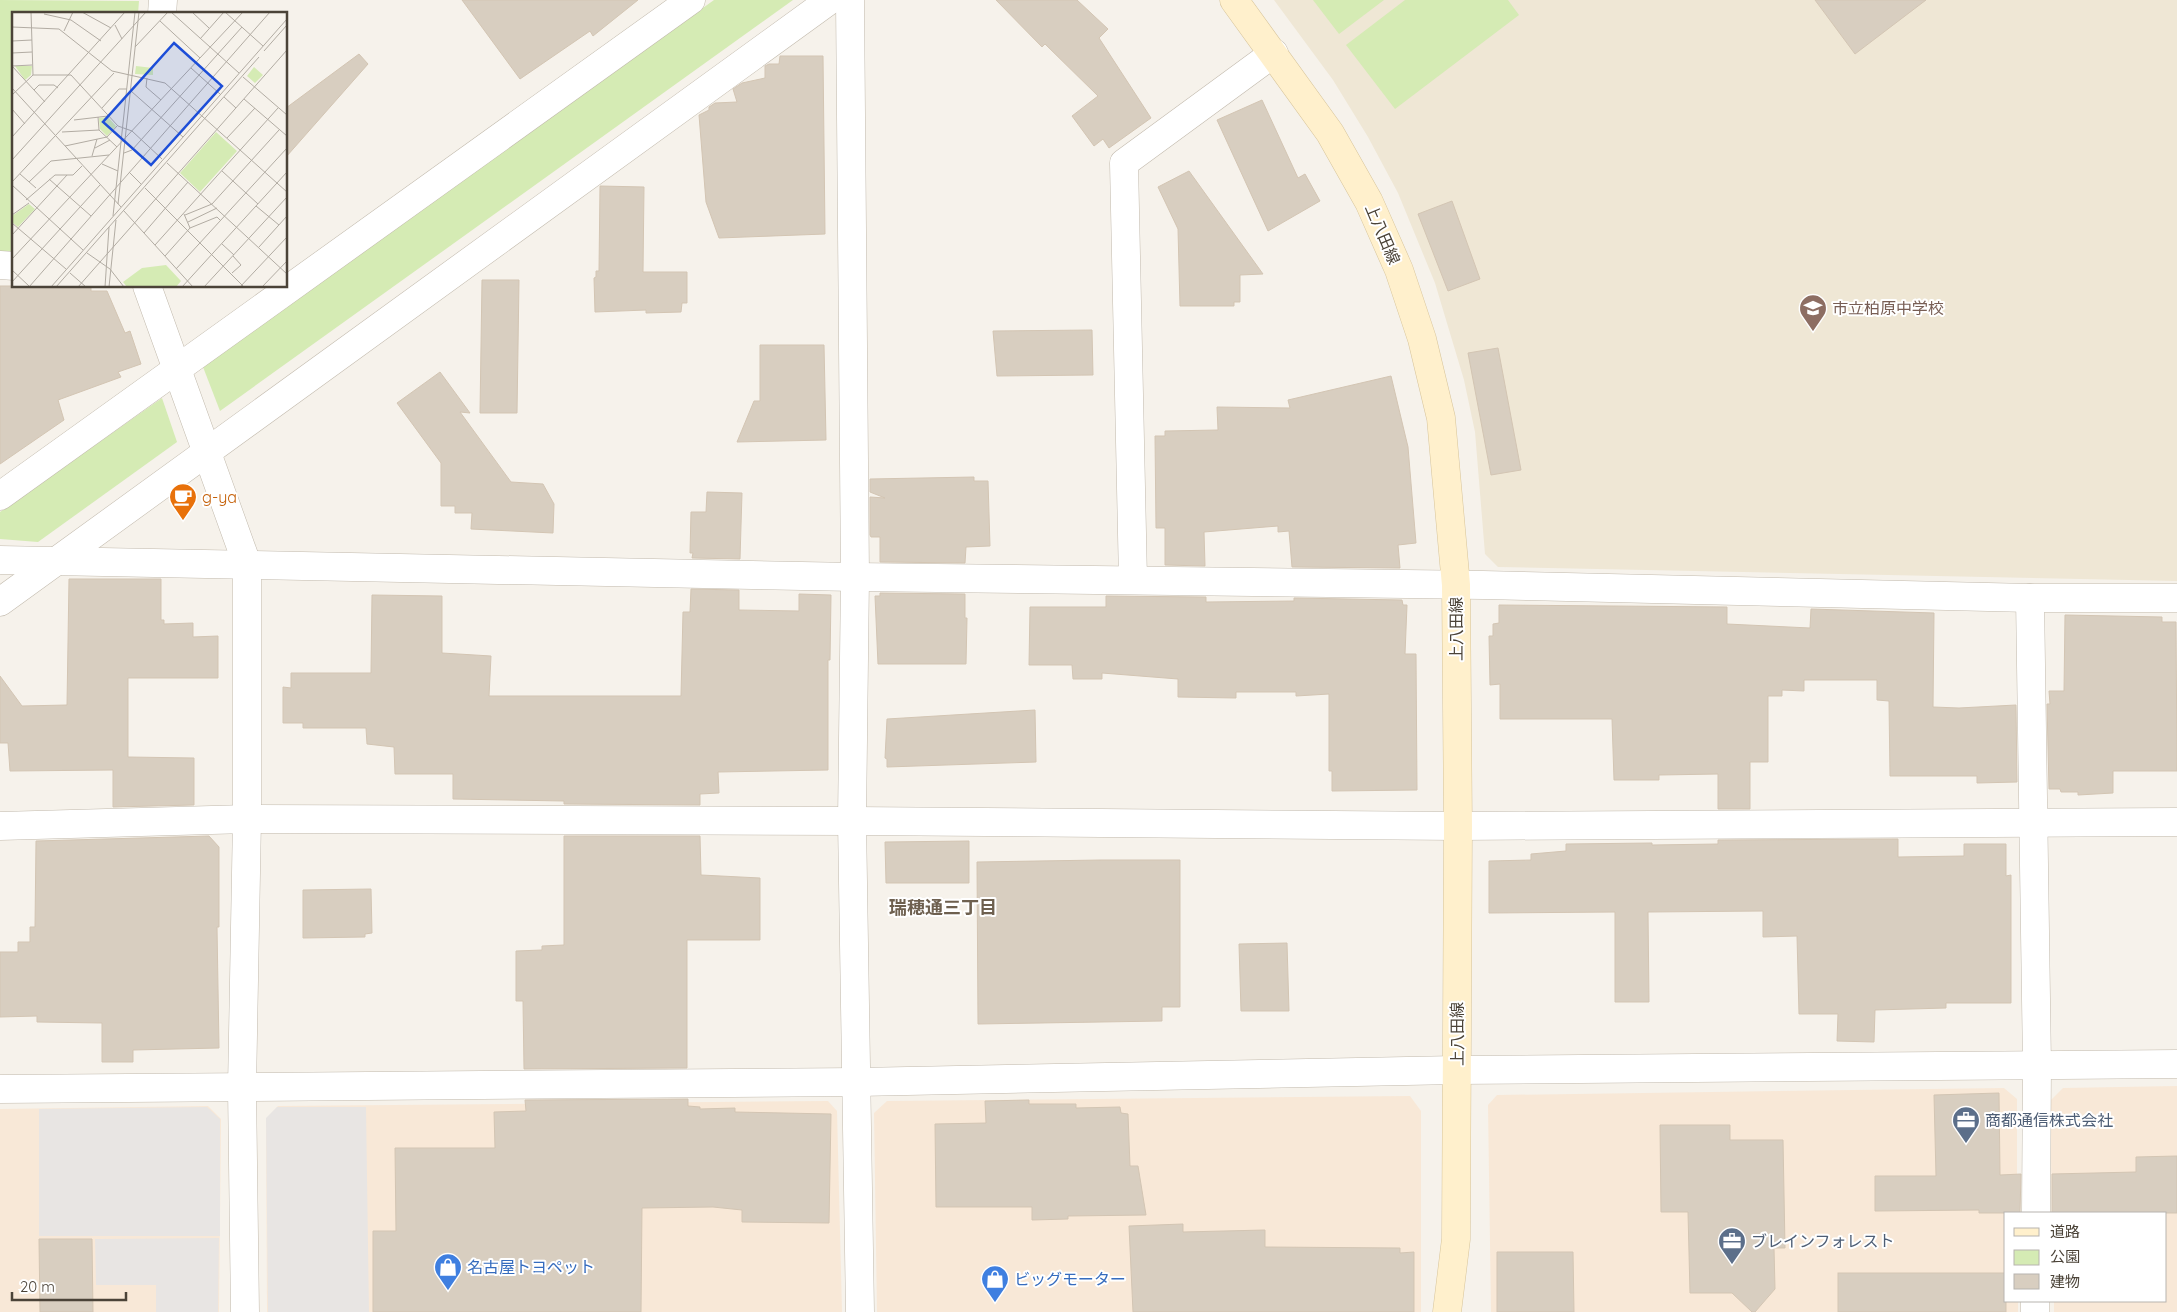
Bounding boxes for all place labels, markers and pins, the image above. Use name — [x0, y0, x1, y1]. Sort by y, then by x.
school or university icon: 市立柏原中学校 — [1798, 293, 1828, 332]
place label: 市立柏原中学校 — [1832, 298, 1944, 318]
cafe icon: g-ya — [168, 482, 198, 521]
place label: g-ya — [202, 487, 237, 507]
office icon: 商都通信株式会社 — [1951, 1105, 1981, 1144]
place label: 商都通信株式会社 — [1985, 1110, 2113, 1130]
office icon: ブレインフォレスト — [1717, 1226, 1747, 1265]
place label: ブレインフォレスト — [1751, 1231, 1895, 1251]
shop icon: 名古屋トヨペット — [433, 1252, 463, 1291]
place label: 名古屋トヨペット — [467, 1257, 595, 1277]
shop icon: ビッグモーター — [980, 1264, 1010, 1303]
place label: ビッグモーター — [1014, 1269, 1126, 1289]

